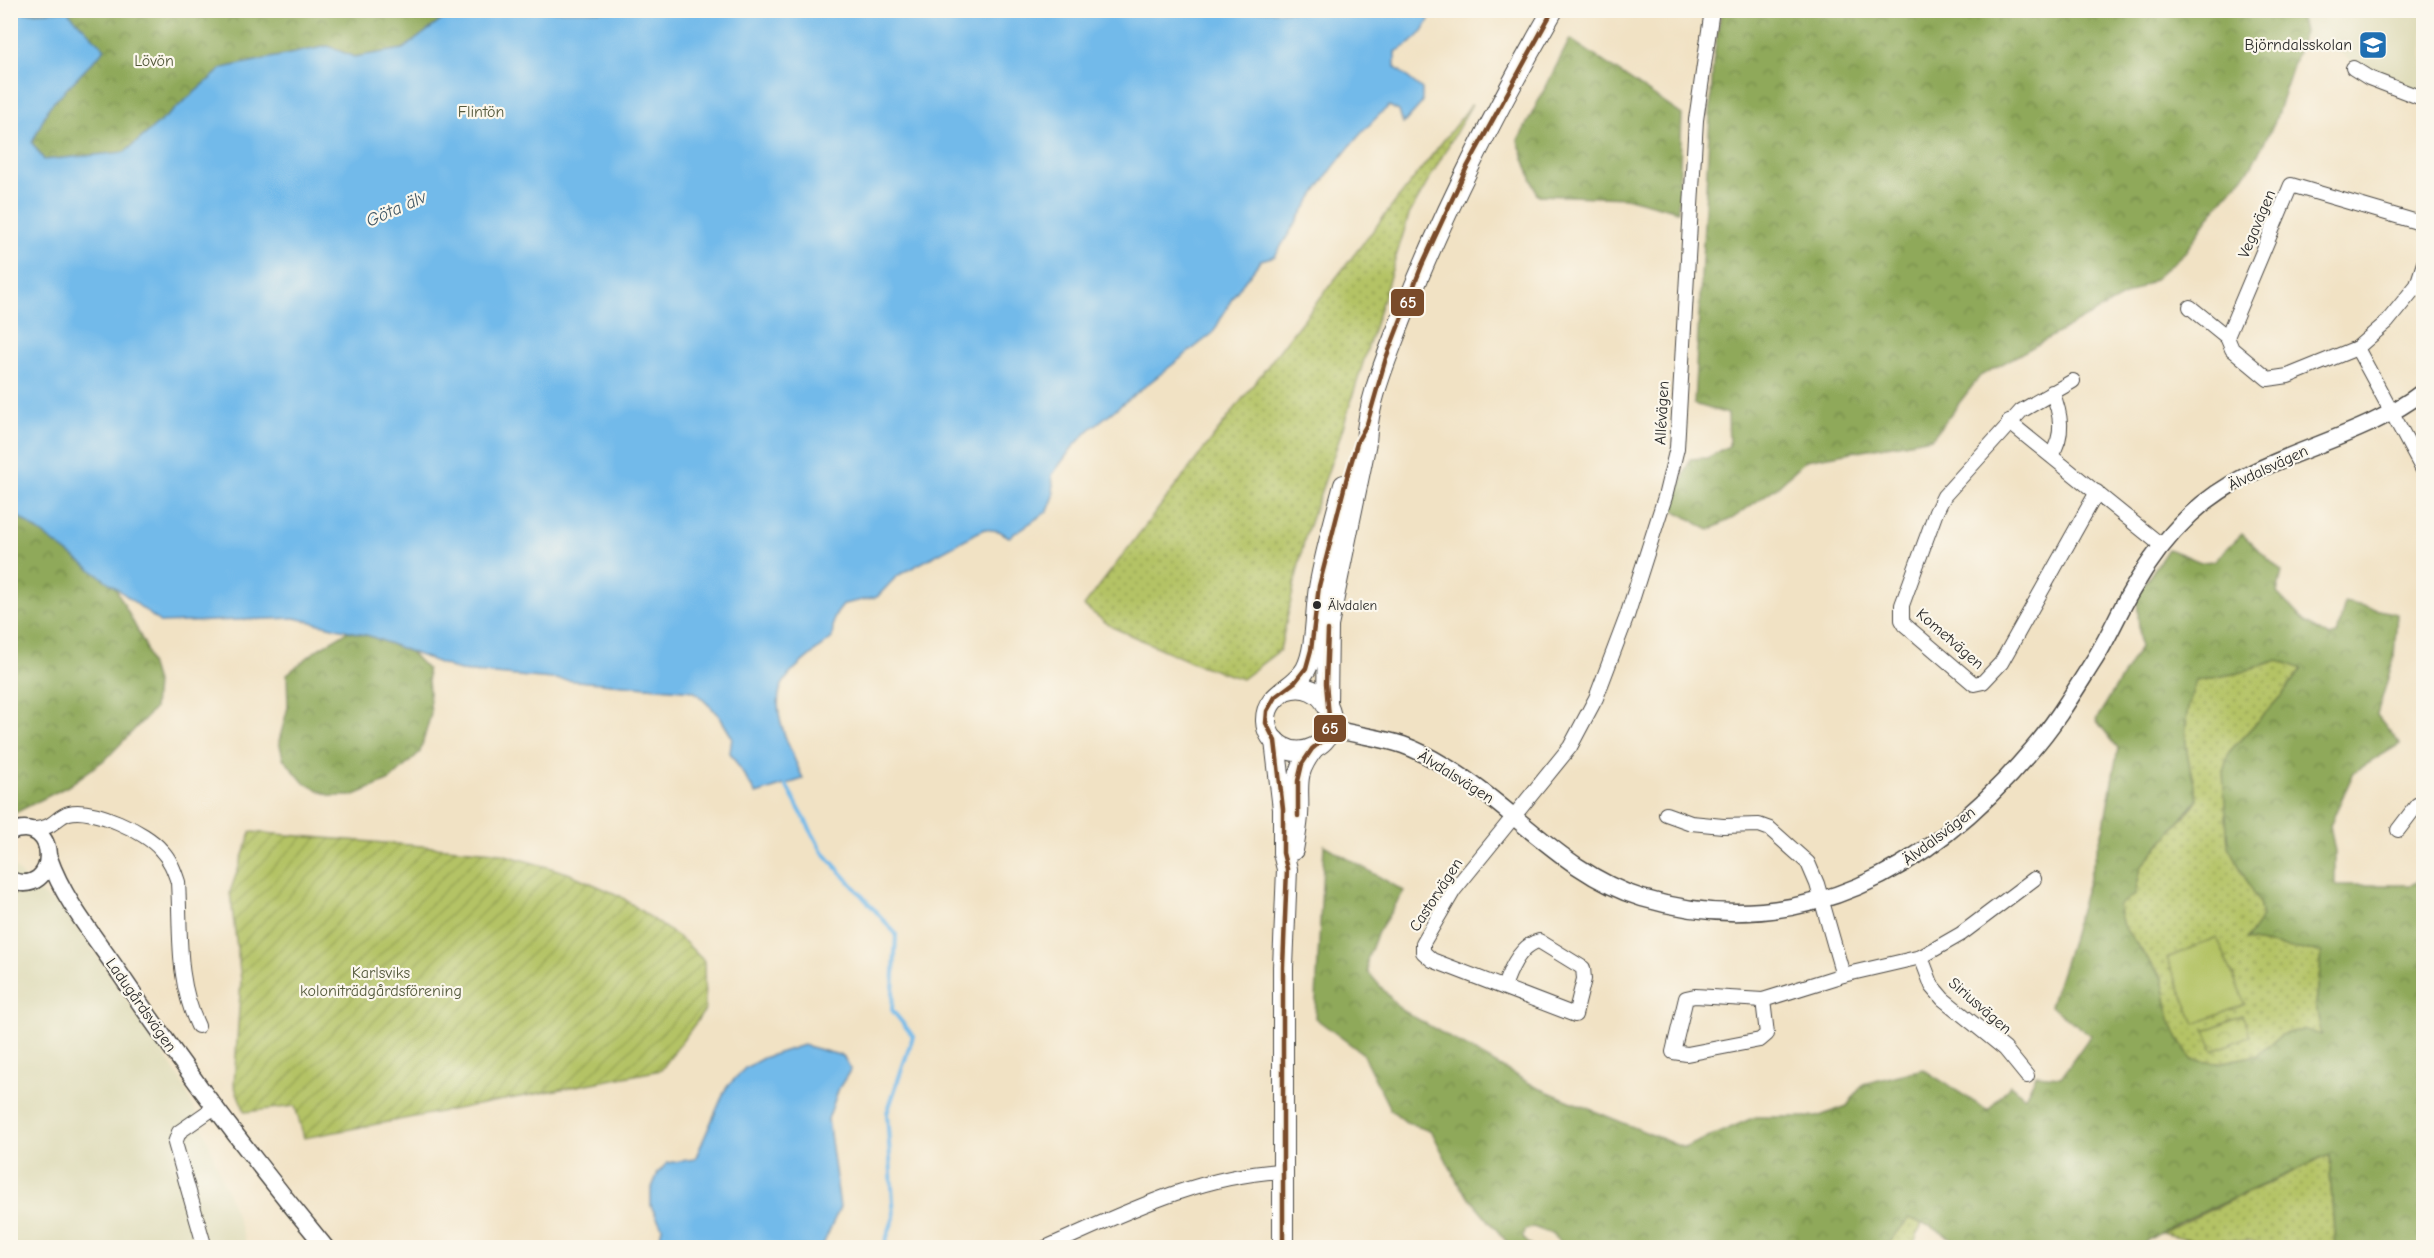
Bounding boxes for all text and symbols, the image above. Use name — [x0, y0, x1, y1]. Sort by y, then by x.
school or university icon: Björndalsskolan — [2357, 29, 2389, 61]
place label: Björndalsskolan — [2245, 36, 2352, 54]
park label: Lövön — [134, 52, 174, 70]
park label: Flintön — [458, 103, 504, 121]
water label: Göta älv — [363, 186, 431, 232]
street label: Vegavägen — [2235, 187, 2279, 261]
line badge: 65 — [1390, 288, 1425, 317]
text: 65 — [1400, 294, 1416, 312]
street label: Allévägen — [1651, 380, 1673, 446]
street label: Älvdalsvägen — [2225, 442, 2311, 494]
place label: Älvdalen — [1328, 597, 1377, 614]
marker: Älvdalen — [1311, 599, 1323, 611]
street label: Kometvägen — [1913, 605, 1987, 673]
line badge: 65 — [1313, 714, 1347, 743]
text: 65 — [1322, 720, 1338, 738]
street label: Älvdalsvägen — [1415, 747, 1497, 807]
street label: Älvdalsvägen — [1899, 803, 1979, 869]
street label: Castorvägen — [1406, 855, 1466, 935]
street label: Ladugårdsvägen — [102, 955, 180, 1055]
park label: Karlsviks koloniträdgårdsförening — [300, 964, 462, 1000]
street label: Siriusvägen — [1945, 974, 2015, 1038]

